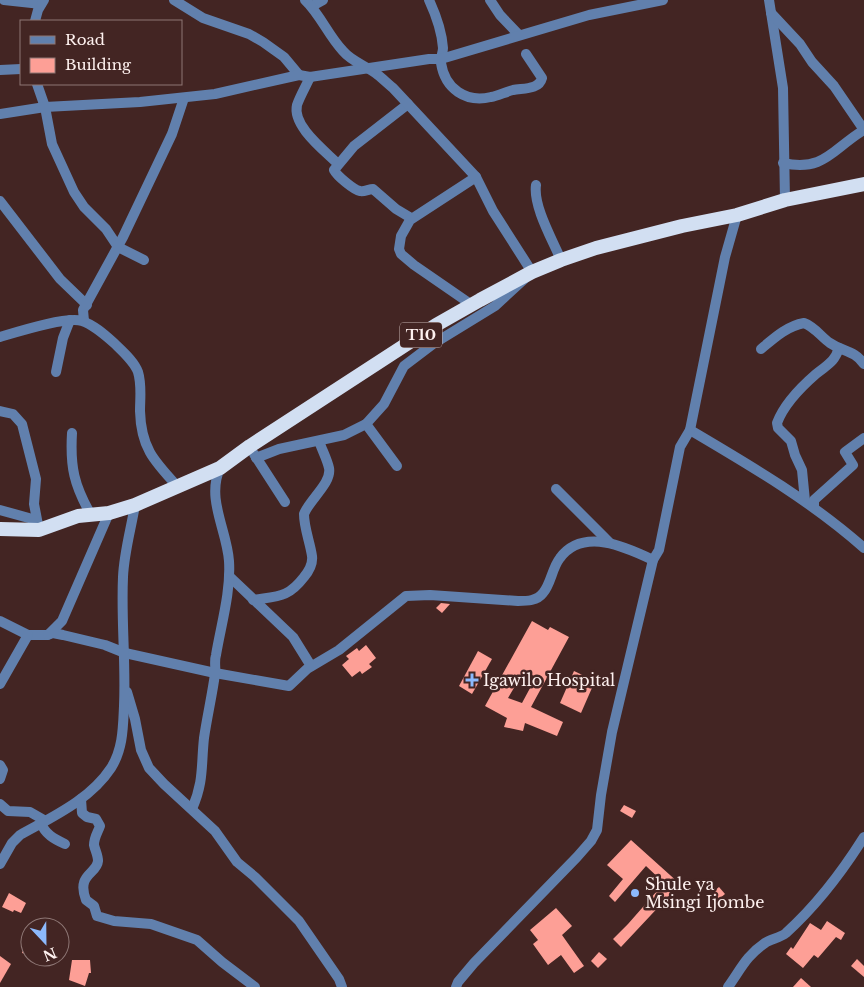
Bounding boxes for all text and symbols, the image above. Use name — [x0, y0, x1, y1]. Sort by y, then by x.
legend — [20, 20, 182, 85]
text: Road — [65, 30, 105, 49]
text: Building — [65, 55, 132, 74]
road number: T10 — [400, 322, 442, 348]
place label: Igawilo Hospital — [483, 670, 615, 690]
marker: Igawilo Hospital — [465, 673, 479, 687]
place label: Shule ya Msingi Ijombe — [645, 874, 764, 912]
marker: Shule ya Msingi Ijombe — [629, 887, 641, 899]
north arrow — [20, 917, 70, 967]
text: N — [40, 943, 59, 965]

